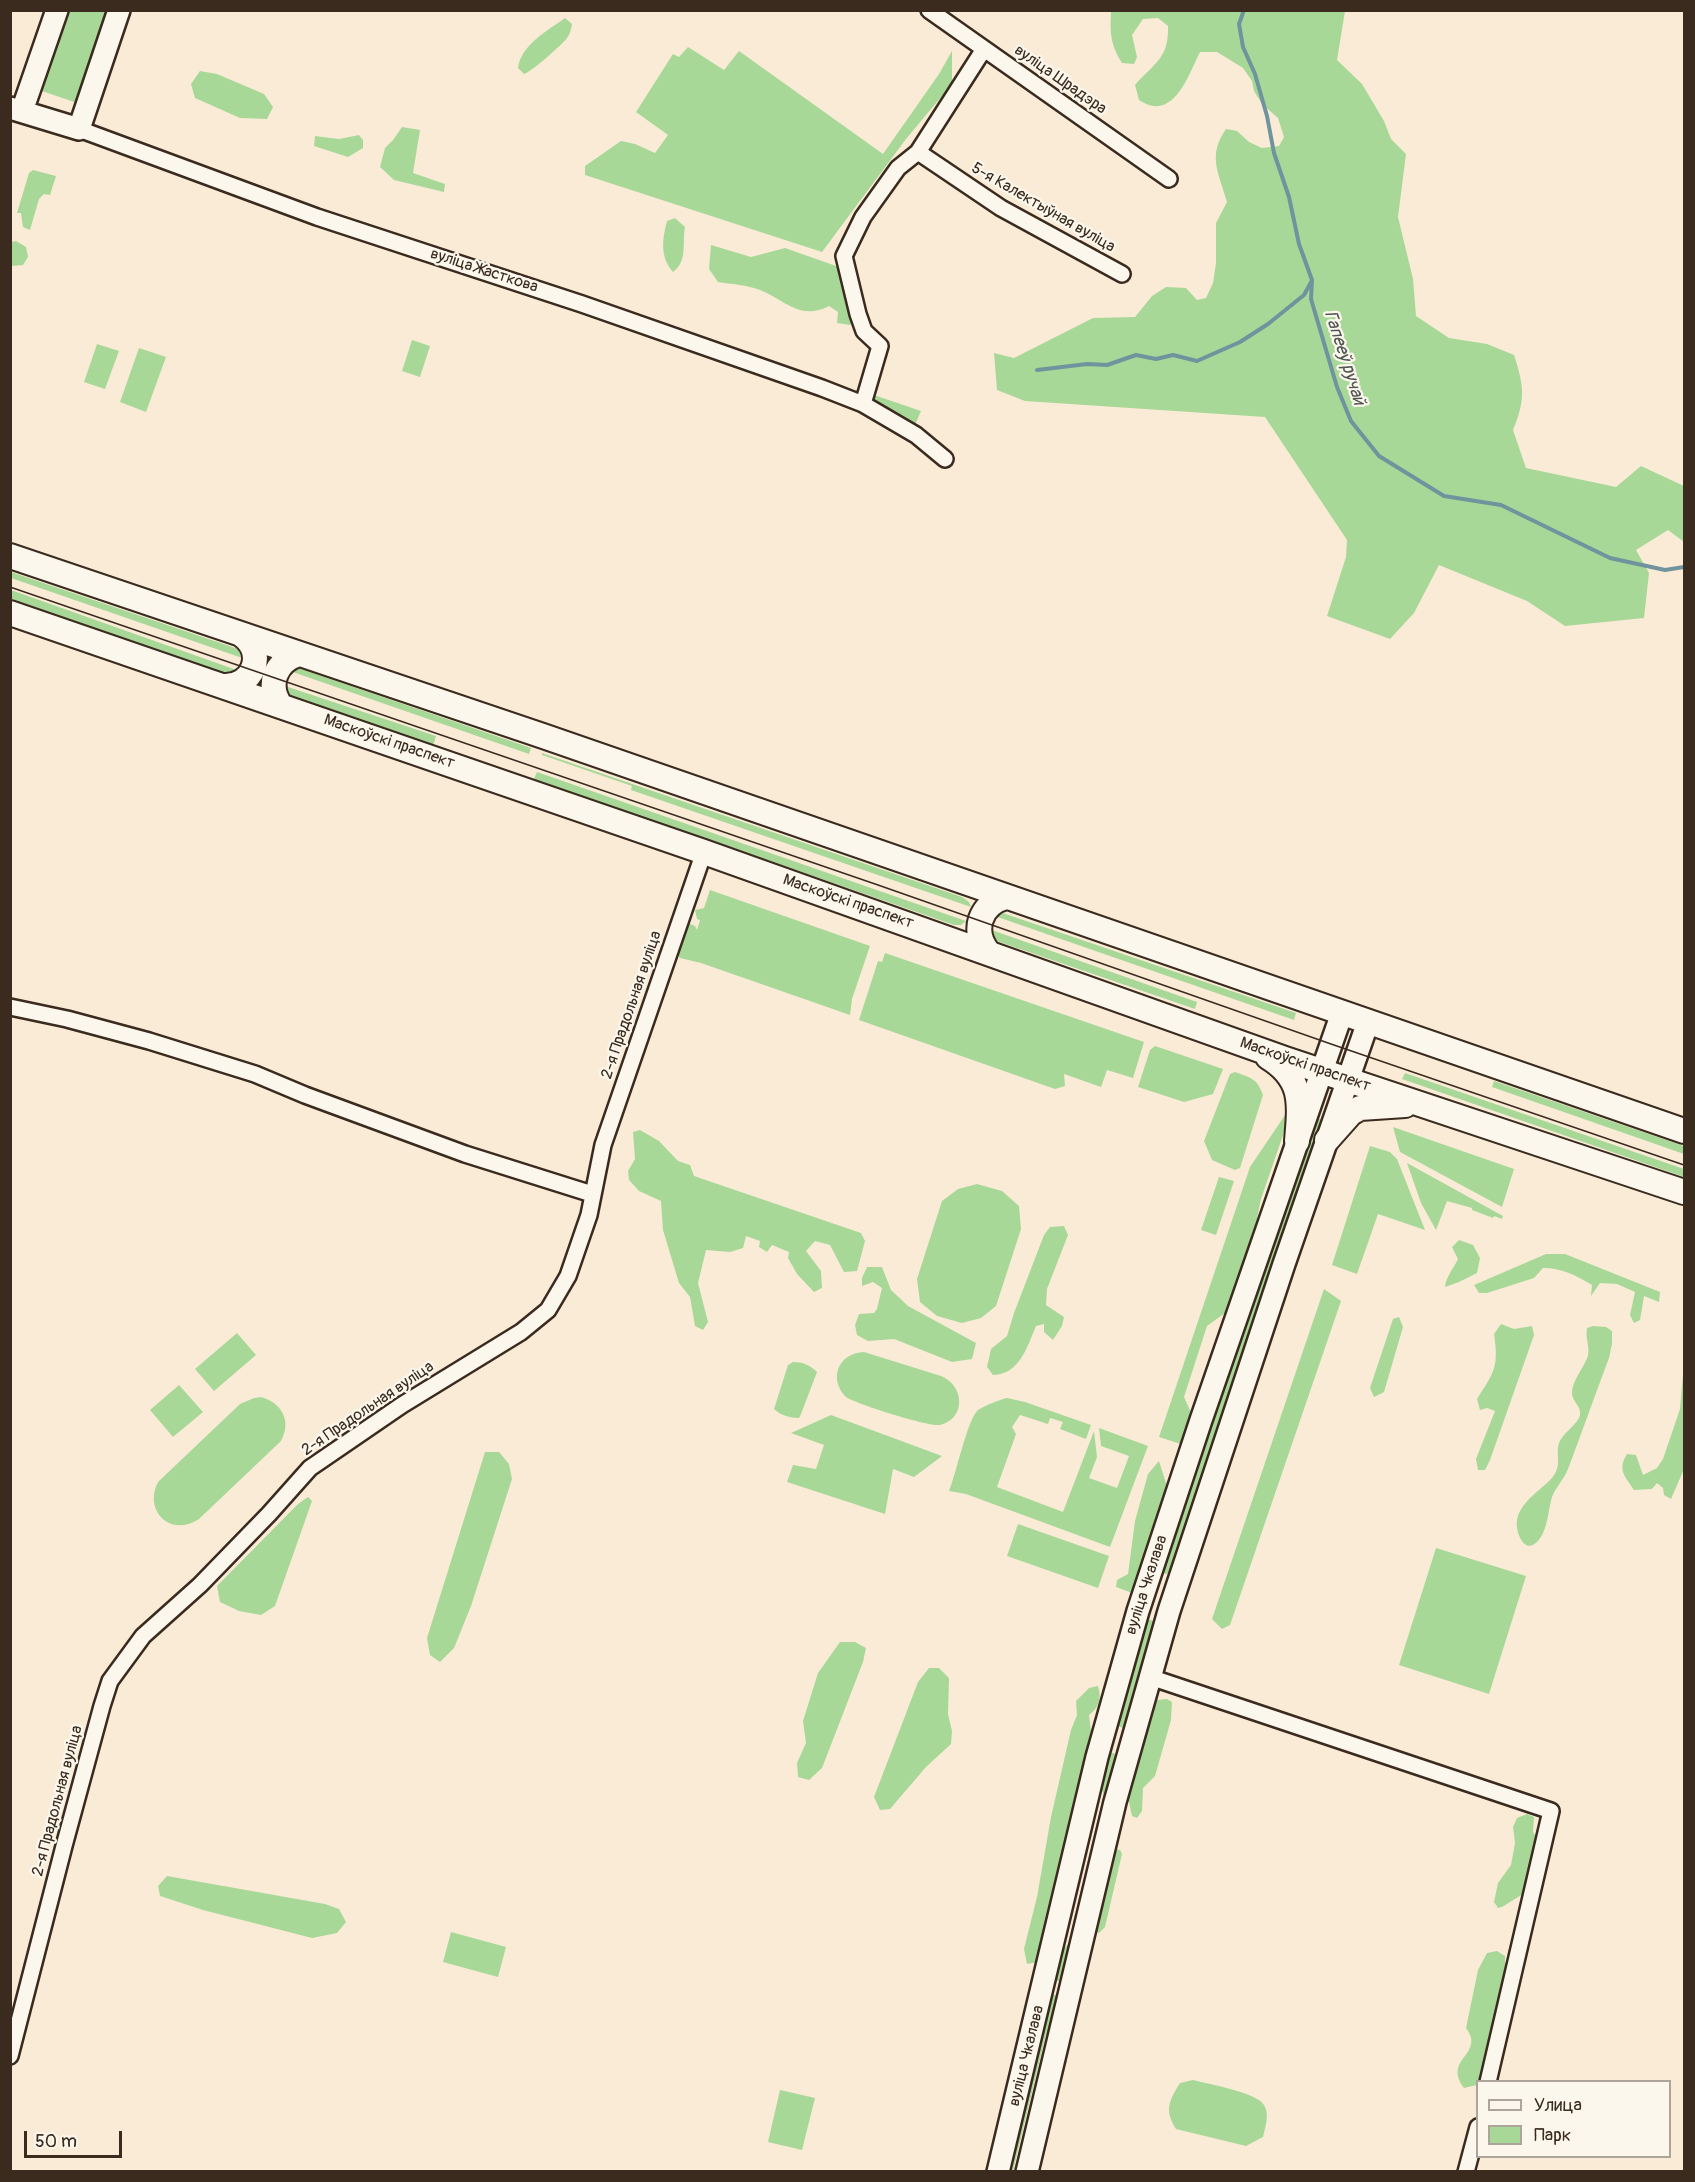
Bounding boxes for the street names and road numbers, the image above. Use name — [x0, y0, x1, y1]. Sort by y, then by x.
street label: вуліца Шрадэра — [1010, 41, 1110, 119]
street label: 5-я Калектыўная вуліца — [968, 159, 1118, 257]
street label: вуліца Жасткова — [428, 245, 540, 297]
street label: Маскоўскі праспект — [321, 711, 457, 773]
street label: Маскоўскі праспект — [780, 871, 916, 933]
street label: 2-я Прадольная вуліца — [598, 929, 666, 1081]
street label: Маскоўскі праспект — [1237, 1034, 1373, 1096]
street label: 2-я Прадольная вуліца — [298, 1358, 438, 1460]
street label: вуліца Чкалава — [1122, 1533, 1172, 1637]
street label: 2-я Прадольная вуліца — [29, 1724, 87, 1878]
street label: вуліца Чкалава — [1005, 2004, 1049, 2108]

